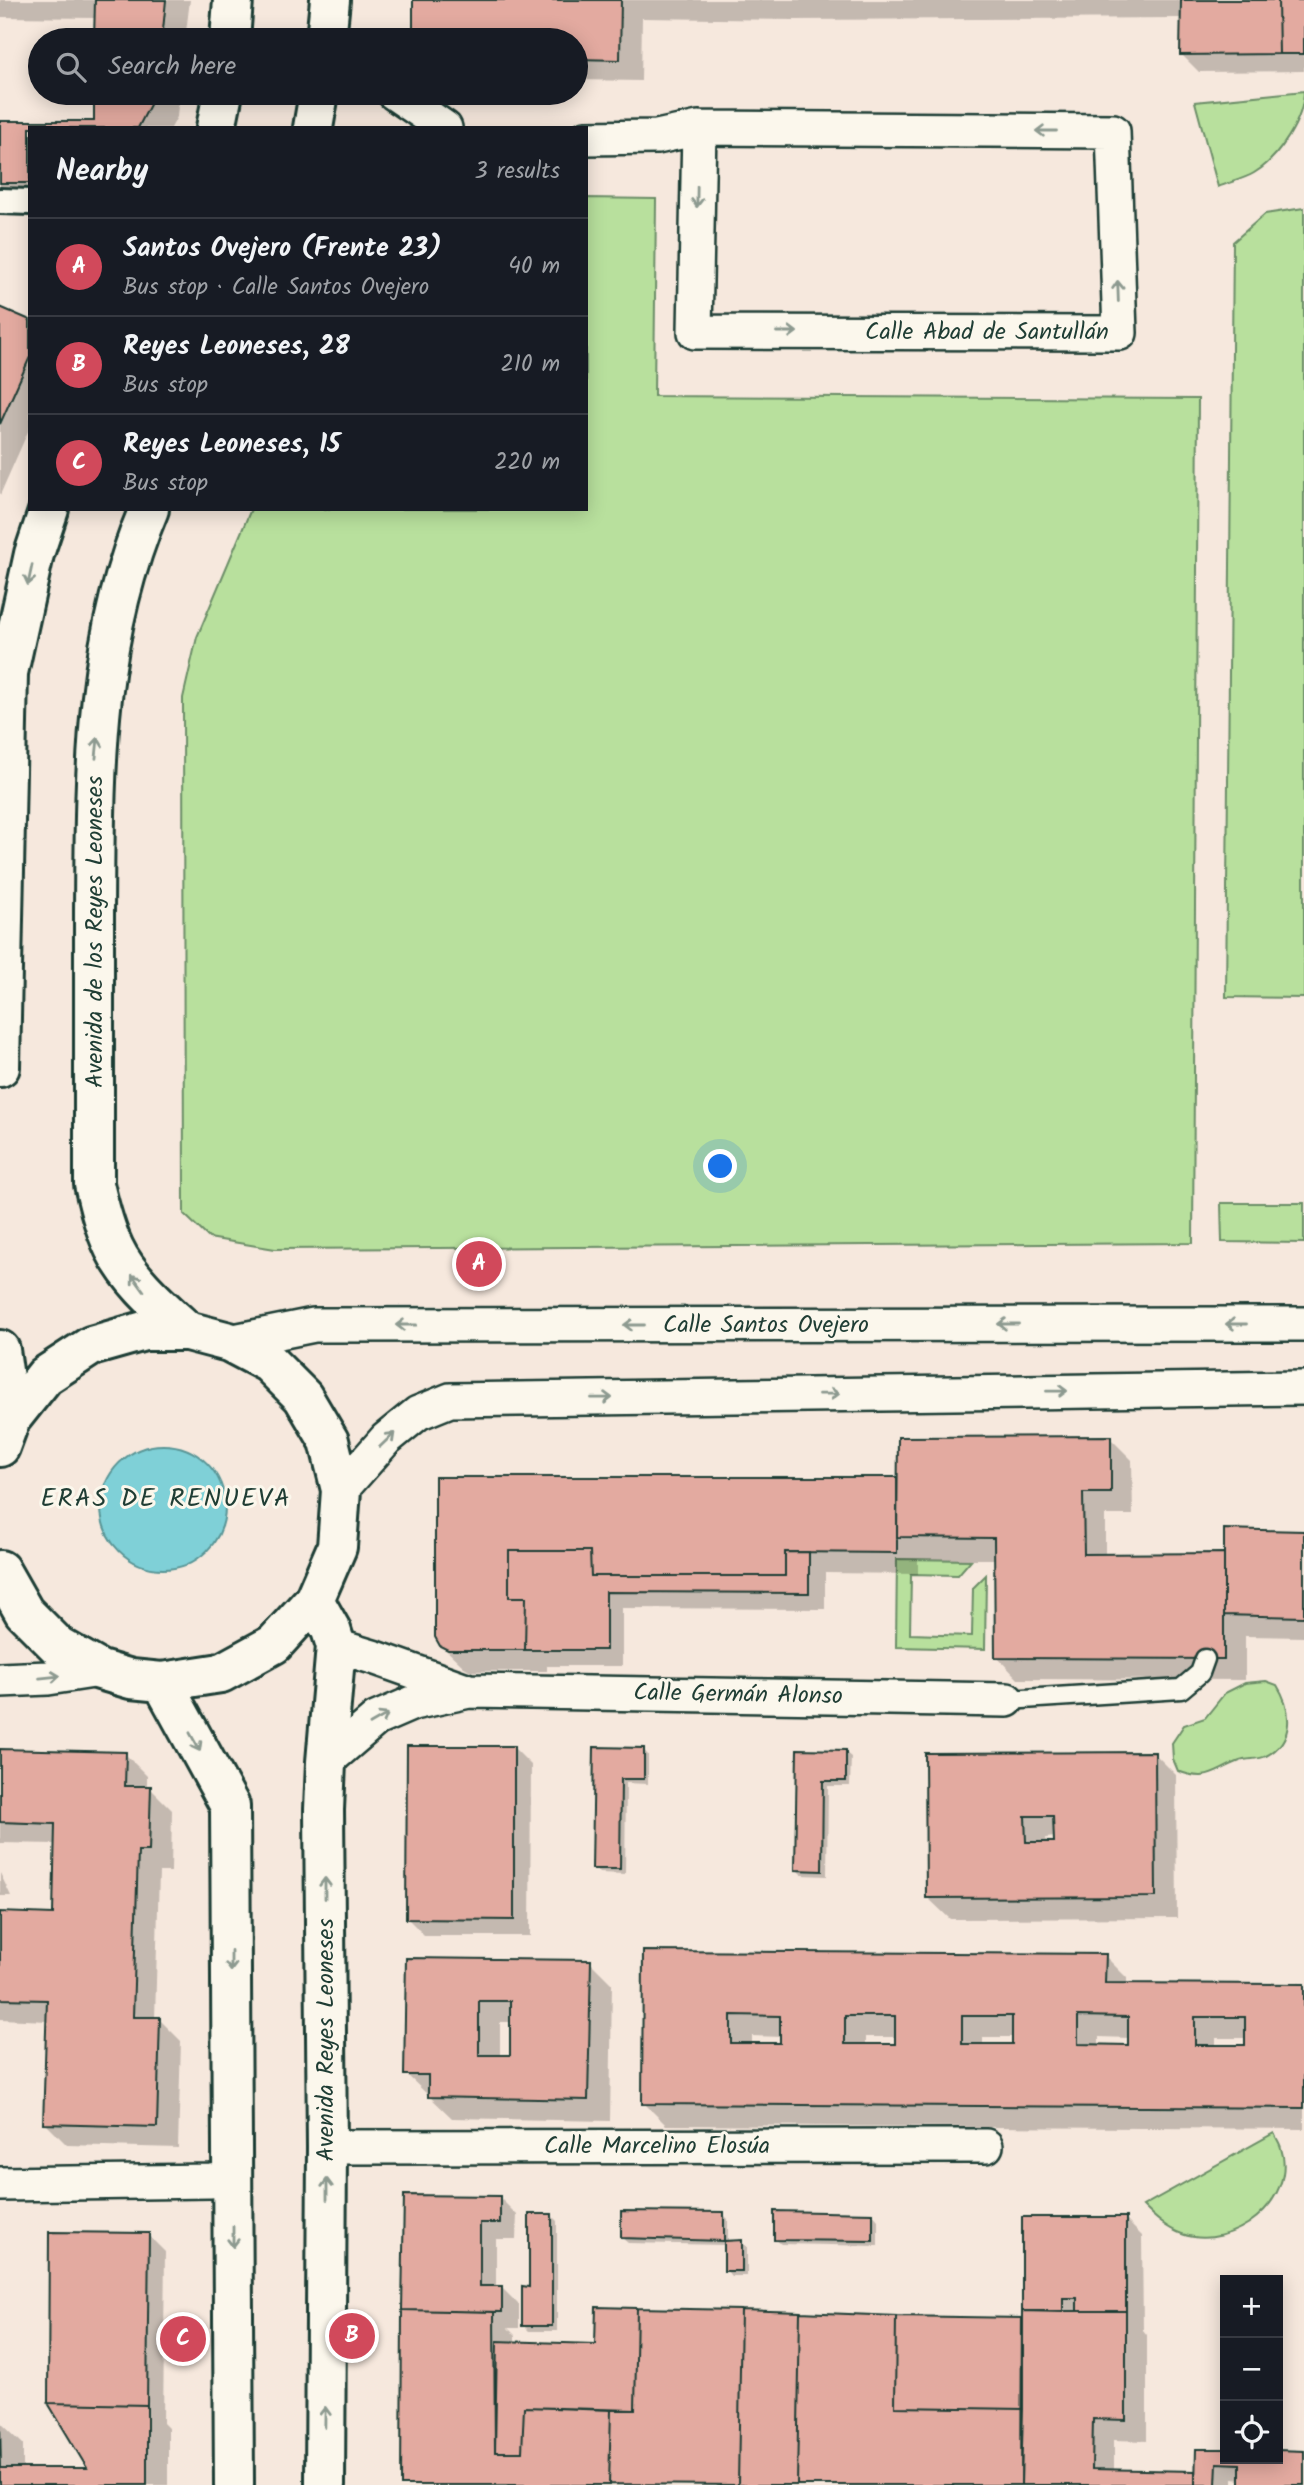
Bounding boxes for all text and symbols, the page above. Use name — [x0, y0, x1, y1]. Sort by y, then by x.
search box — [28, 28, 588, 105]
text: Search here — [108, 46, 236, 88]
icon: search — [52, 48, 90, 86]
one-way arrow — [1035, 124, 1058, 138]
text: Nearby — [56, 148, 148, 196]
text: 3 results — [474, 154, 560, 190]
one-way arrow — [691, 185, 704, 208]
text: Santos Ovejero (Frente 23) — [123, 228, 442, 270]
text: A — [72, 249, 86, 285]
text: 40 m — [508, 249, 560, 285]
text: Bus stop · Calle Santos Ovejero — [123, 270, 429, 306]
one-way arrow — [1112, 280, 1125, 303]
street label: Calle Abad de Santullán — [865, 313, 1109, 352]
one-way arrow — [775, 325, 798, 339]
text: Reyes Leoneses, 28 — [123, 326, 350, 368]
text: B — [72, 347, 86, 383]
text: 210 m — [500, 347, 560, 383]
text: Bus stop — [123, 368, 208, 404]
text: Reyes Leoneses, 15 — [123, 424, 340, 466]
text: C — [72, 445, 86, 481]
text: 220 m — [494, 445, 560, 481]
text: Bus stop — [123, 466, 208, 502]
one-way arrow — [22, 563, 36, 586]
one-way arrow — [91, 737, 104, 760]
street label: Avenida de los Reyes Leoneses — [76, 776, 115, 1088]
your location — [703, 1149, 737, 1183]
pin: A — [456, 1238, 502, 1290]
one-way arrow — [131, 1274, 146, 1293]
street label: Calle Santos Ovejero — [663, 1306, 869, 1345]
one-way arrow — [997, 1317, 1020, 1331]
one-way arrow — [1225, 1317, 1248, 1331]
one-way arrow — [395, 1318, 418, 1332]
one-way arrow — [623, 1318, 646, 1332]
one-way arrow — [1045, 1384, 1068, 1398]
one-way arrow — [818, 1387, 841, 1401]
one-way arrow — [590, 1391, 613, 1405]
one-way arrow — [378, 1431, 395, 1448]
district label: ERAS DE RENUEVA — [40, 1478, 292, 1520]
one-way arrow — [38, 1670, 61, 1683]
street label: Calle Germán Alonso — [633, 1674, 843, 1716]
one-way arrow — [368, 1712, 388, 1726]
one-way arrow — [188, 1732, 202, 1752]
one-way arrow — [318, 1877, 332, 1900]
street label: Avenida Reyes Leoneses — [307, 1918, 346, 2162]
one-way arrow — [224, 1949, 238, 1972]
street label: Calle Marcelino Elosúa — [544, 2127, 770, 2166]
one-way arrow — [320, 2178, 334, 2201]
one-way arrow — [226, 2226, 240, 2249]
map controls — [1220, 2275, 1283, 2464]
button: + — [1220, 2275, 1283, 2338]
pin: B — [329, 2310, 375, 2362]
pin: C — [160, 2313, 206, 2365]
button: − — [1220, 2338, 1283, 2401]
button: locate — [1220, 2401, 1283, 2464]
one-way arrow — [318, 2406, 332, 2429]

